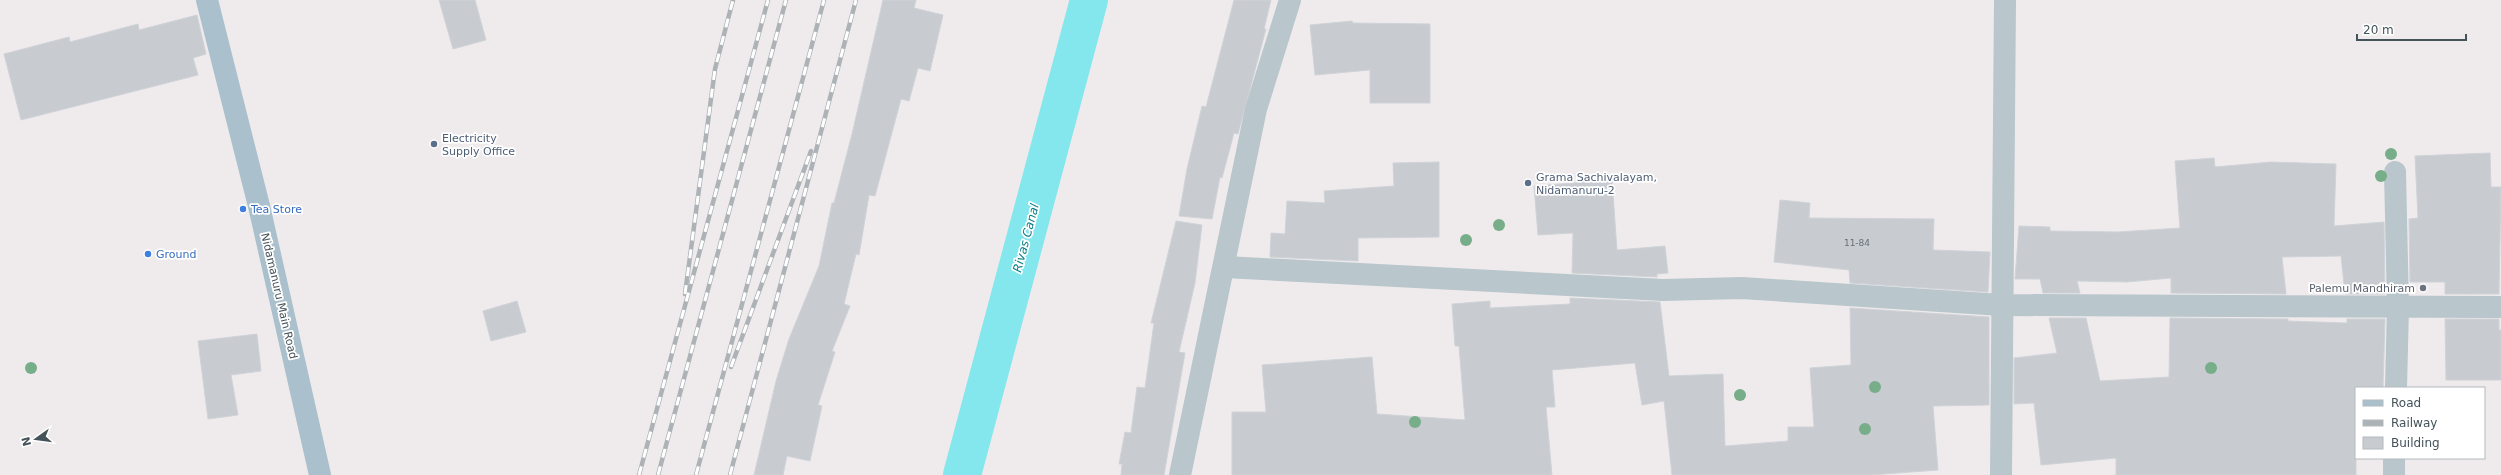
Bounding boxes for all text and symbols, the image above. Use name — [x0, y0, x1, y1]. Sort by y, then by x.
scale bar — [2357, 16, 2466, 42]
text: 20 m — [2363, 23, 2394, 37]
place label: Electricity Supply Office — [442, 132, 515, 158]
marker: Electricity Supply Office — [429, 139, 439, 149]
place label: Grama Sachivalayam, Nidamanuru-2 — [1536, 171, 1657, 197]
marker: Grama Sachivalayam, Nidamanuru-2 — [1523, 178, 1533, 188]
water label: Rivas Canal — [1010, 202, 1042, 274]
place label: Tea Store — [250, 203, 302, 216]
marker: Tea Store — [238, 204, 248, 214]
street label: Nidamanuru Main Road — [258, 232, 300, 360]
house number: 11-84 — [1844, 238, 1870, 248]
place label: Ground — [156, 248, 196, 261]
marker: Ground — [143, 249, 153, 259]
place label: Palemu Mandhiram — [2309, 282, 2415, 295]
marker: Palemu Mandhiram — [2418, 283, 2428, 293]
legend — [2355, 387, 2485, 459]
text: Road — [2391, 396, 2421, 410]
text: Railway — [2391, 416, 2437, 430]
north arrow — [16, 419, 56, 459]
text: N — [19, 435, 34, 447]
text: Building — [2391, 436, 2440, 450]

